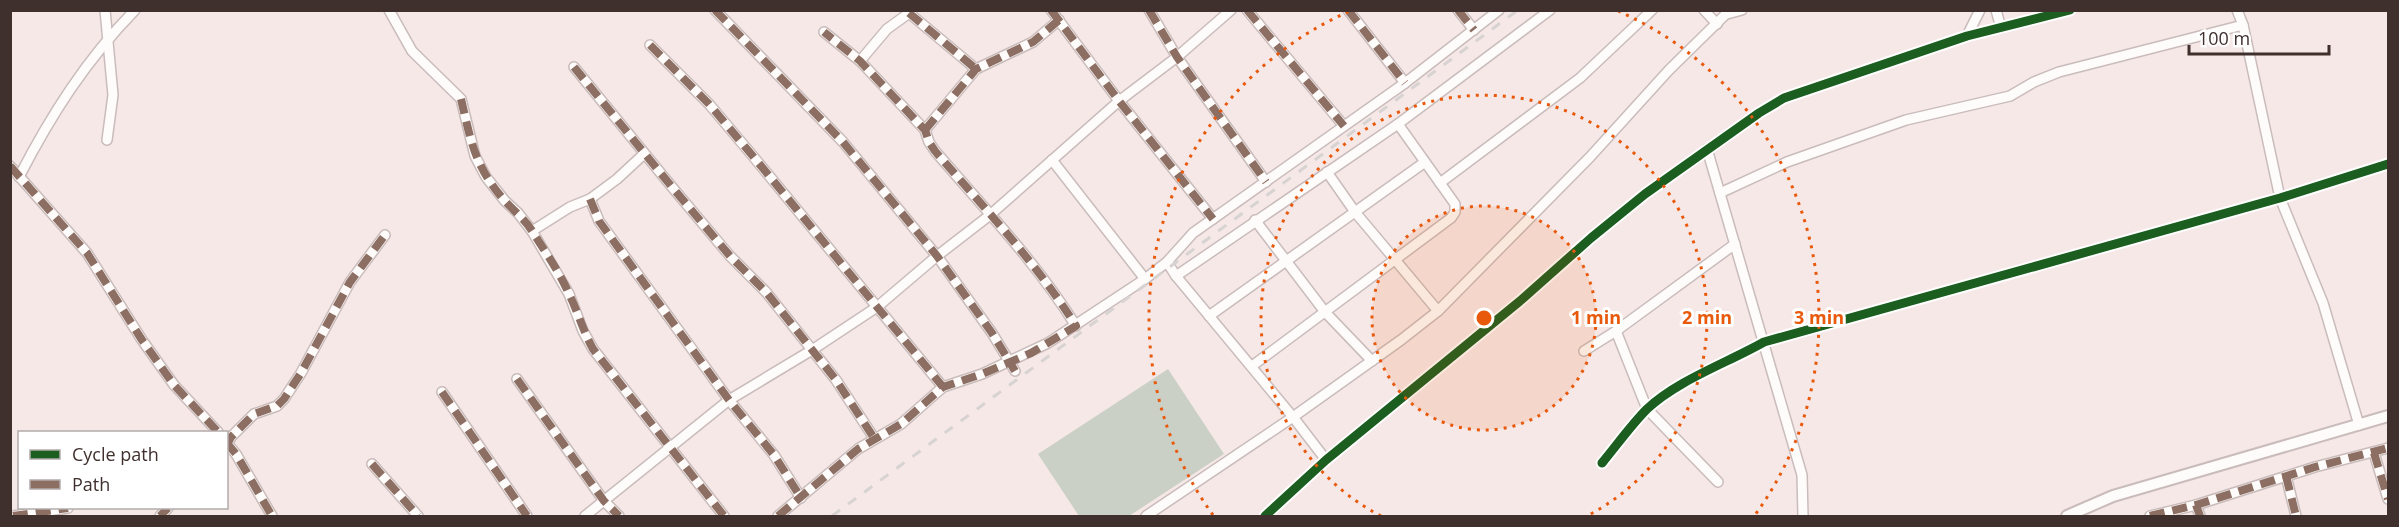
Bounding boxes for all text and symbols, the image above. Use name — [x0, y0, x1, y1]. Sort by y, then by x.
scale bar — [2189, 18, 2328, 56]
text: 100 m — [2198, 26, 2250, 50]
text: 1 min — [1571, 305, 1621, 329]
text: 2 min — [1682, 305, 1732, 329]
text: 3 min — [1794, 305, 1844, 329]
centre of rings — [1474, 308, 1494, 328]
legend — [18, 431, 228, 509]
text: Cycle path — [72, 442, 159, 466]
text: Path — [72, 472, 110, 496]

